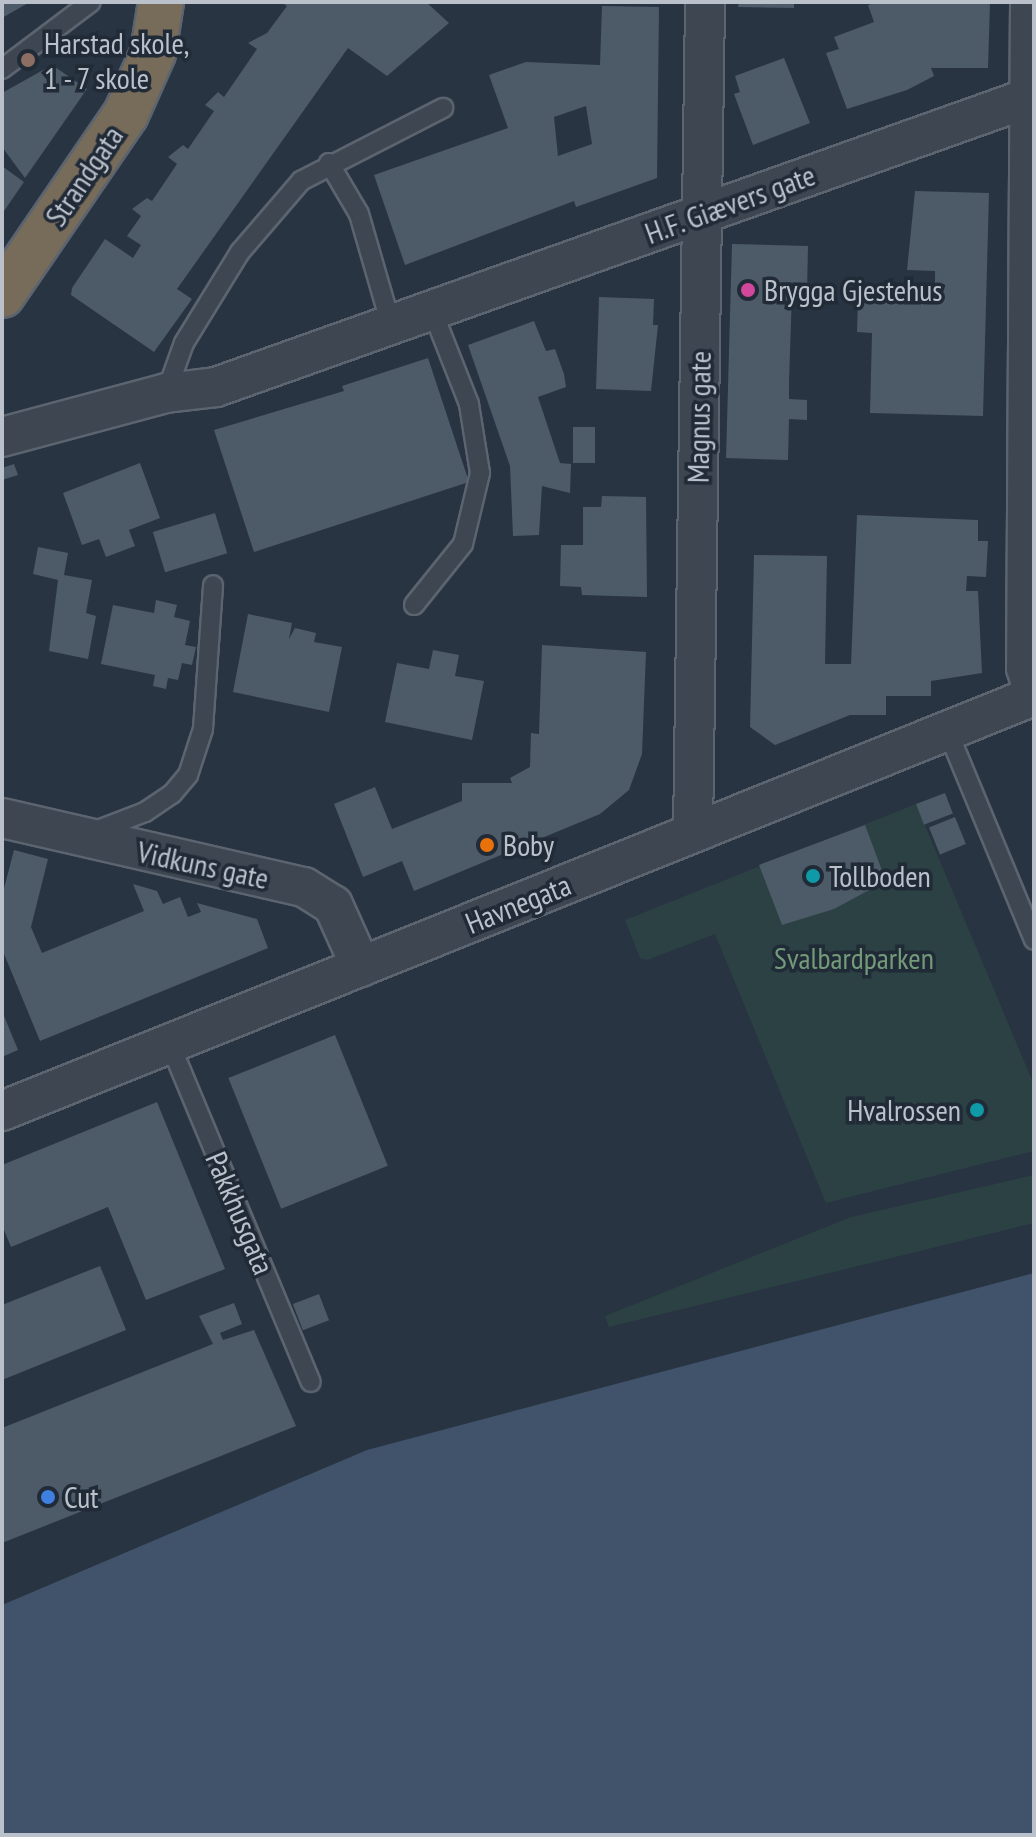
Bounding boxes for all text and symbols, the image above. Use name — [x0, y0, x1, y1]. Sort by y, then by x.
place label: Harstad skole, 1 - 7 skole — [44, 25, 189, 96]
marker: Harstad skole, 1 - 7 skole — [19, 51, 37, 69]
street label: Strandgata — [38, 119, 130, 233]
street label: H.F. Giævers gate — [639, 156, 821, 252]
place label: Brygga Gjestehus — [764, 272, 942, 308]
marker: Brygga Gjestehus — [739, 281, 757, 299]
street label: Magnus gate — [680, 351, 718, 483]
place label: Boby — [503, 827, 554, 863]
street label: Vidkuns gate — [134, 834, 272, 896]
marker: Boby — [478, 836, 496, 854]
place label: Tollboden — [829, 858, 931, 894]
street label: Havnegata — [460, 867, 576, 941]
marker: Tollboden — [804, 867, 822, 885]
park label: Svalbardparken — [774, 940, 934, 976]
place label: Hvalrossen — [847, 1092, 961, 1128]
marker: Hvalrossen — [968, 1101, 986, 1119]
street label: Pakkhusgata — [198, 1146, 282, 1280]
place label: Cut — [64, 1479, 99, 1515]
marker: Cut — [39, 1488, 57, 1506]

